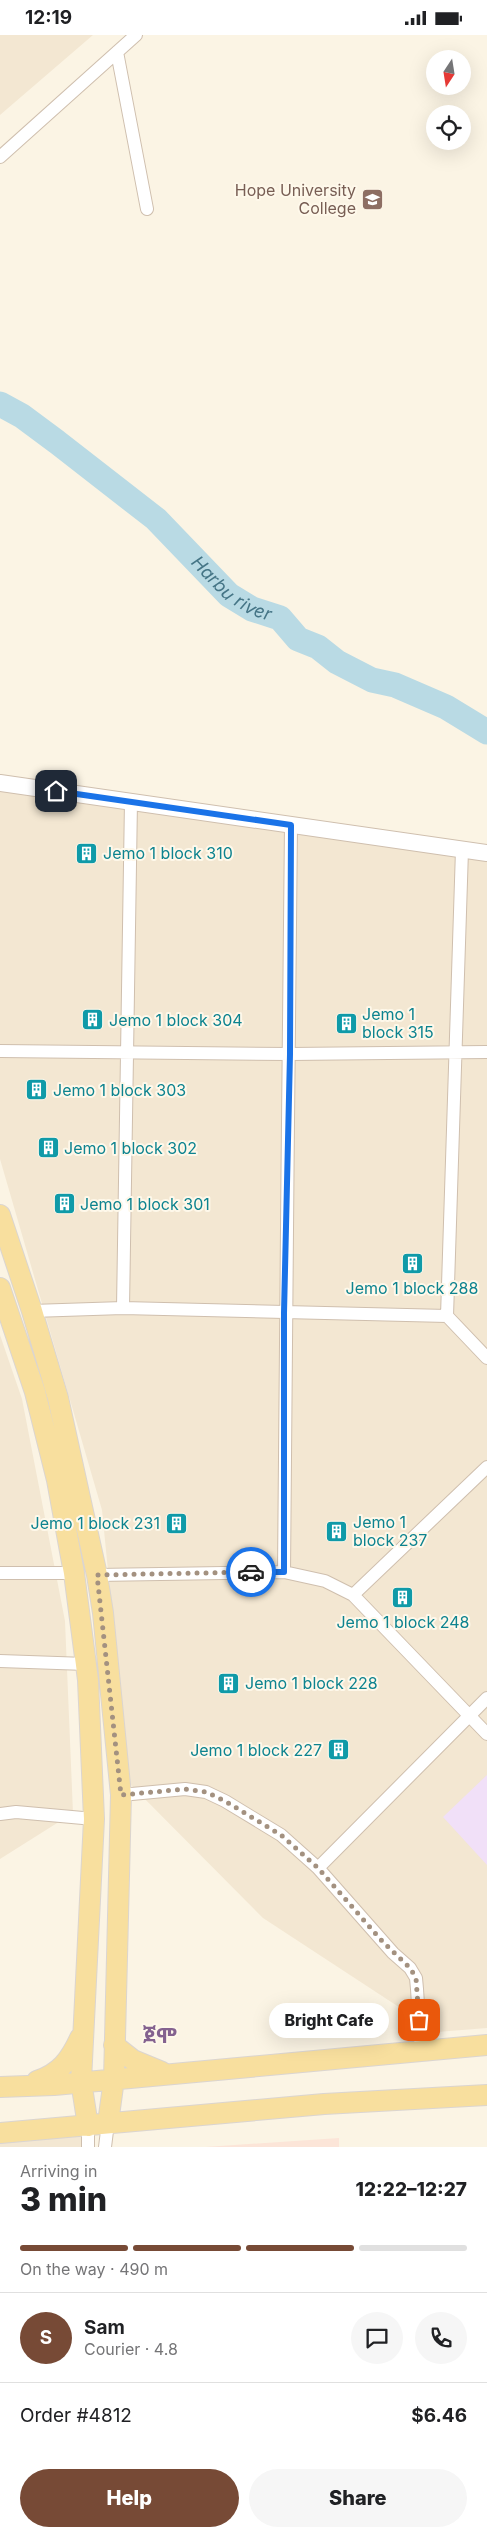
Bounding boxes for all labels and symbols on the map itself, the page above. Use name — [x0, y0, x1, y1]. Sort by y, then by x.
north arrow — [426, 50, 471, 95]
place label: Hope University College — [235, 180, 356, 218]
school or university icon: Hope University College — [360, 187, 384, 211]
water label: Harbu river — [187, 551, 276, 625]
pin — [35, 770, 77, 812]
building icon: Jemo 1 block 310 — [75, 841, 99, 865]
place label: Jemo 1 block 310 — [103, 843, 233, 863]
place label: Jemo 1 block 315 — [362, 1004, 434, 1042]
building icon: Jemo 1 block 304 — [81, 1008, 105, 1032]
place label: Jemo 1 block 304 — [109, 1010, 243, 1030]
building icon: Jemo 1 block 315 — [334, 1011, 358, 1035]
building icon: Jemo 1 block 303 — [25, 1078, 49, 1102]
place label: Jemo 1 block 303 — [53, 1080, 186, 1100]
building icon: Jemo 1 block 302 — [36, 1136, 60, 1160]
place label: Jemo 1 block 302 — [64, 1138, 197, 1158]
building icon: Jemo 1 block 301 — [52, 1192, 76, 1216]
place label: Jemo 1 block 301 — [80, 1194, 210, 1214]
building icon: Jemo 1 block 288 — [400, 1252, 424, 1276]
place label: Jemo 1 block 288 — [346, 1278, 478, 1298]
building icon: Jemo 1 block 231 — [164, 1511, 188, 1535]
place label: Jemo 1 block 237 — [353, 1512, 427, 1550]
place label: Jemo 1 block 231 — [31, 1513, 160, 1533]
building icon: Jemo 1 block 237 — [325, 1519, 349, 1543]
courier — [226, 1547, 276, 1597]
building icon: Jemo 1 block 248 — [391, 1586, 415, 1610]
place label: Jemo 1 block 248 — [336, 1612, 470, 1632]
building icon: Jemo 1 block 228 — [217, 1671, 241, 1695]
place label: Jemo 1 block 228 — [245, 1673, 378, 1693]
building icon: Jemo 1 block 227 — [326, 1738, 350, 1762]
place label: Jemo 1 block 227 — [190, 1740, 322, 1760]
pin — [398, 1999, 440, 2041]
callout: Bright Cafe — [269, 2003, 389, 2037]
district label: ጀሞ — [143, 2023, 177, 2048]

